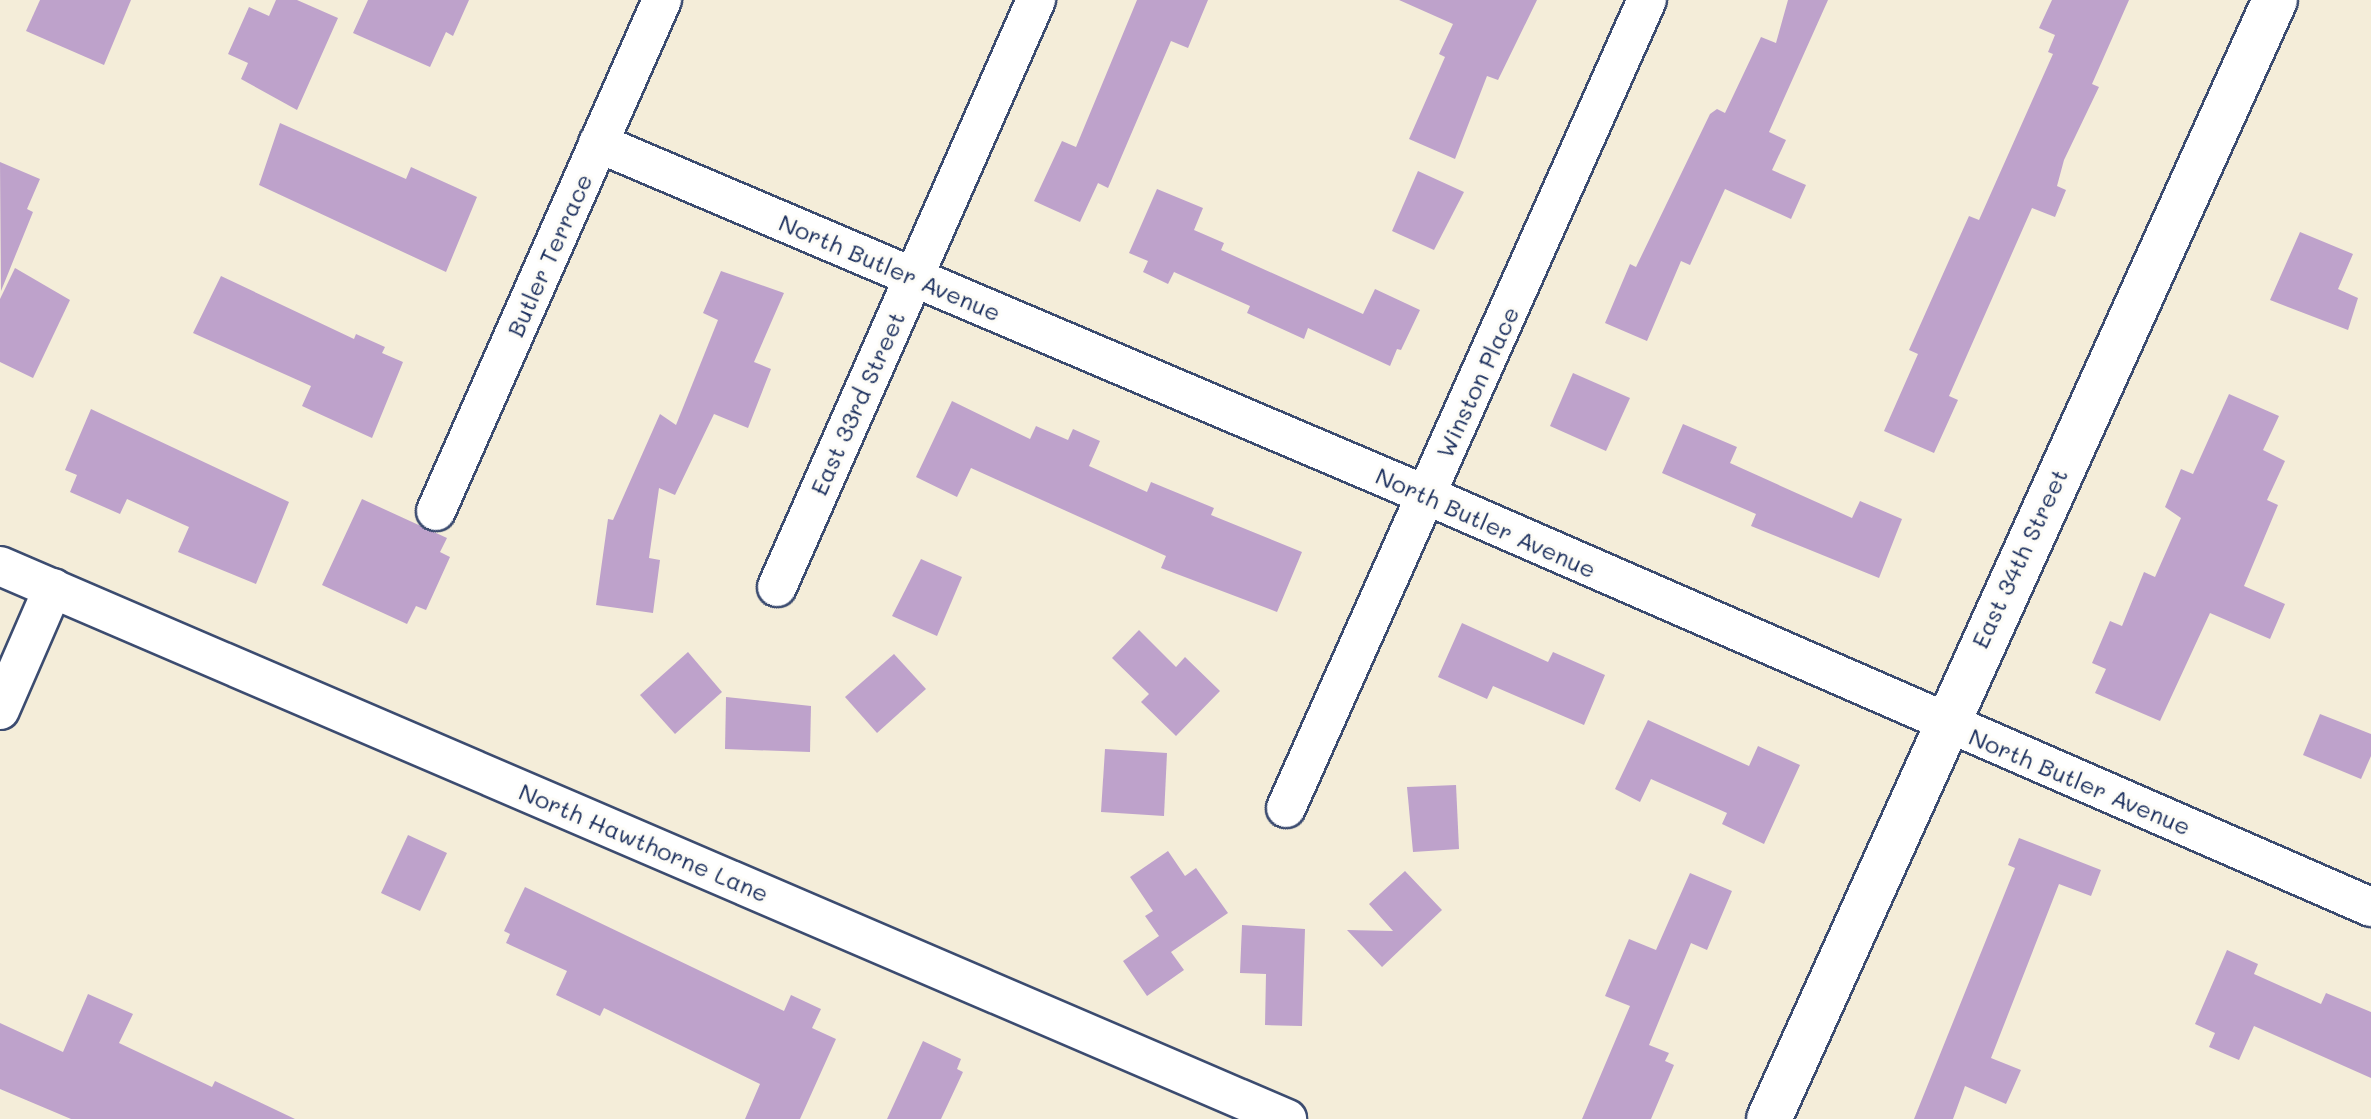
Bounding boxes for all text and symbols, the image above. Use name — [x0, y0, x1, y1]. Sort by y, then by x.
street label: Butler Terrace — [500, 169, 598, 341]
street label: North Butler Avenue — [775, 207, 1005, 327]
street label: Winston Place — [1429, 302, 1525, 462]
street label: East 33rd Street — [804, 307, 910, 499]
street label: North Butler Avenue — [1371, 460, 1601, 584]
street label: East 34th Street — [1965, 464, 2073, 652]
street label: North Butler Avenue — [1965, 721, 2195, 841]
street label: North Hawthorne Lane — [515, 776, 773, 908]

